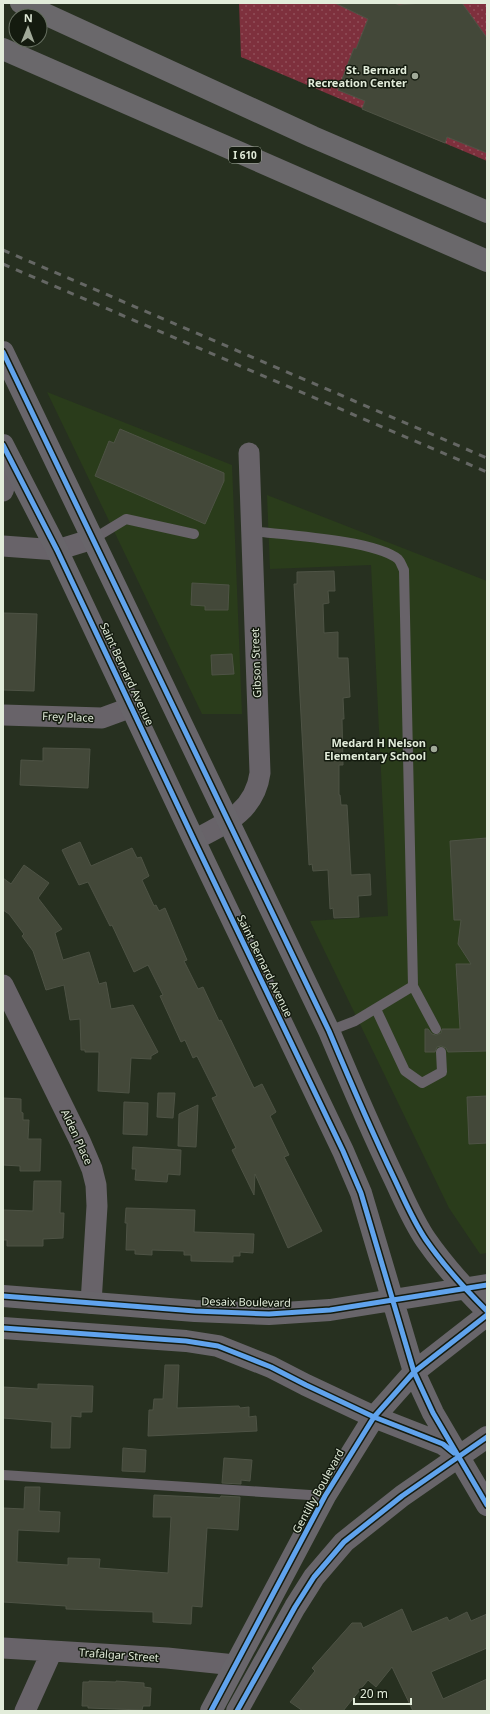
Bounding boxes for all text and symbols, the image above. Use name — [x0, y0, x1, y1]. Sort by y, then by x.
north arrow — [8, 8, 48, 48]
text: N — [24, 10, 33, 25]
place label: St. Bernard Recreation Center — [308, 62, 407, 90]
marker: St. Bernard Recreation Center — [410, 71, 420, 81]
road number: I 610 — [229, 147, 261, 163]
street label: Saint Bernard Avenue — [97, 620, 158, 728]
street label: Gibson Street — [247, 628, 264, 698]
street label: Frey Place — [42, 708, 94, 725]
place label: Medard H Nelson Elementary School — [324, 735, 426, 763]
marker: Medard H Nelson Elementary School — [429, 744, 439, 754]
street label: Saint Bernard Avenue — [234, 912, 297, 1019]
street label: Alden Place — [58, 1107, 97, 1167]
street label: Desaix Boulevard — [201, 1293, 291, 1310]
street label: Gentilly Boulevard — [288, 1446, 347, 1536]
street label: Trafalgar Street — [79, 1644, 159, 1665]
scale bar — [354, 1680, 411, 1706]
text: 20 m — [360, 1685, 388, 1702]

